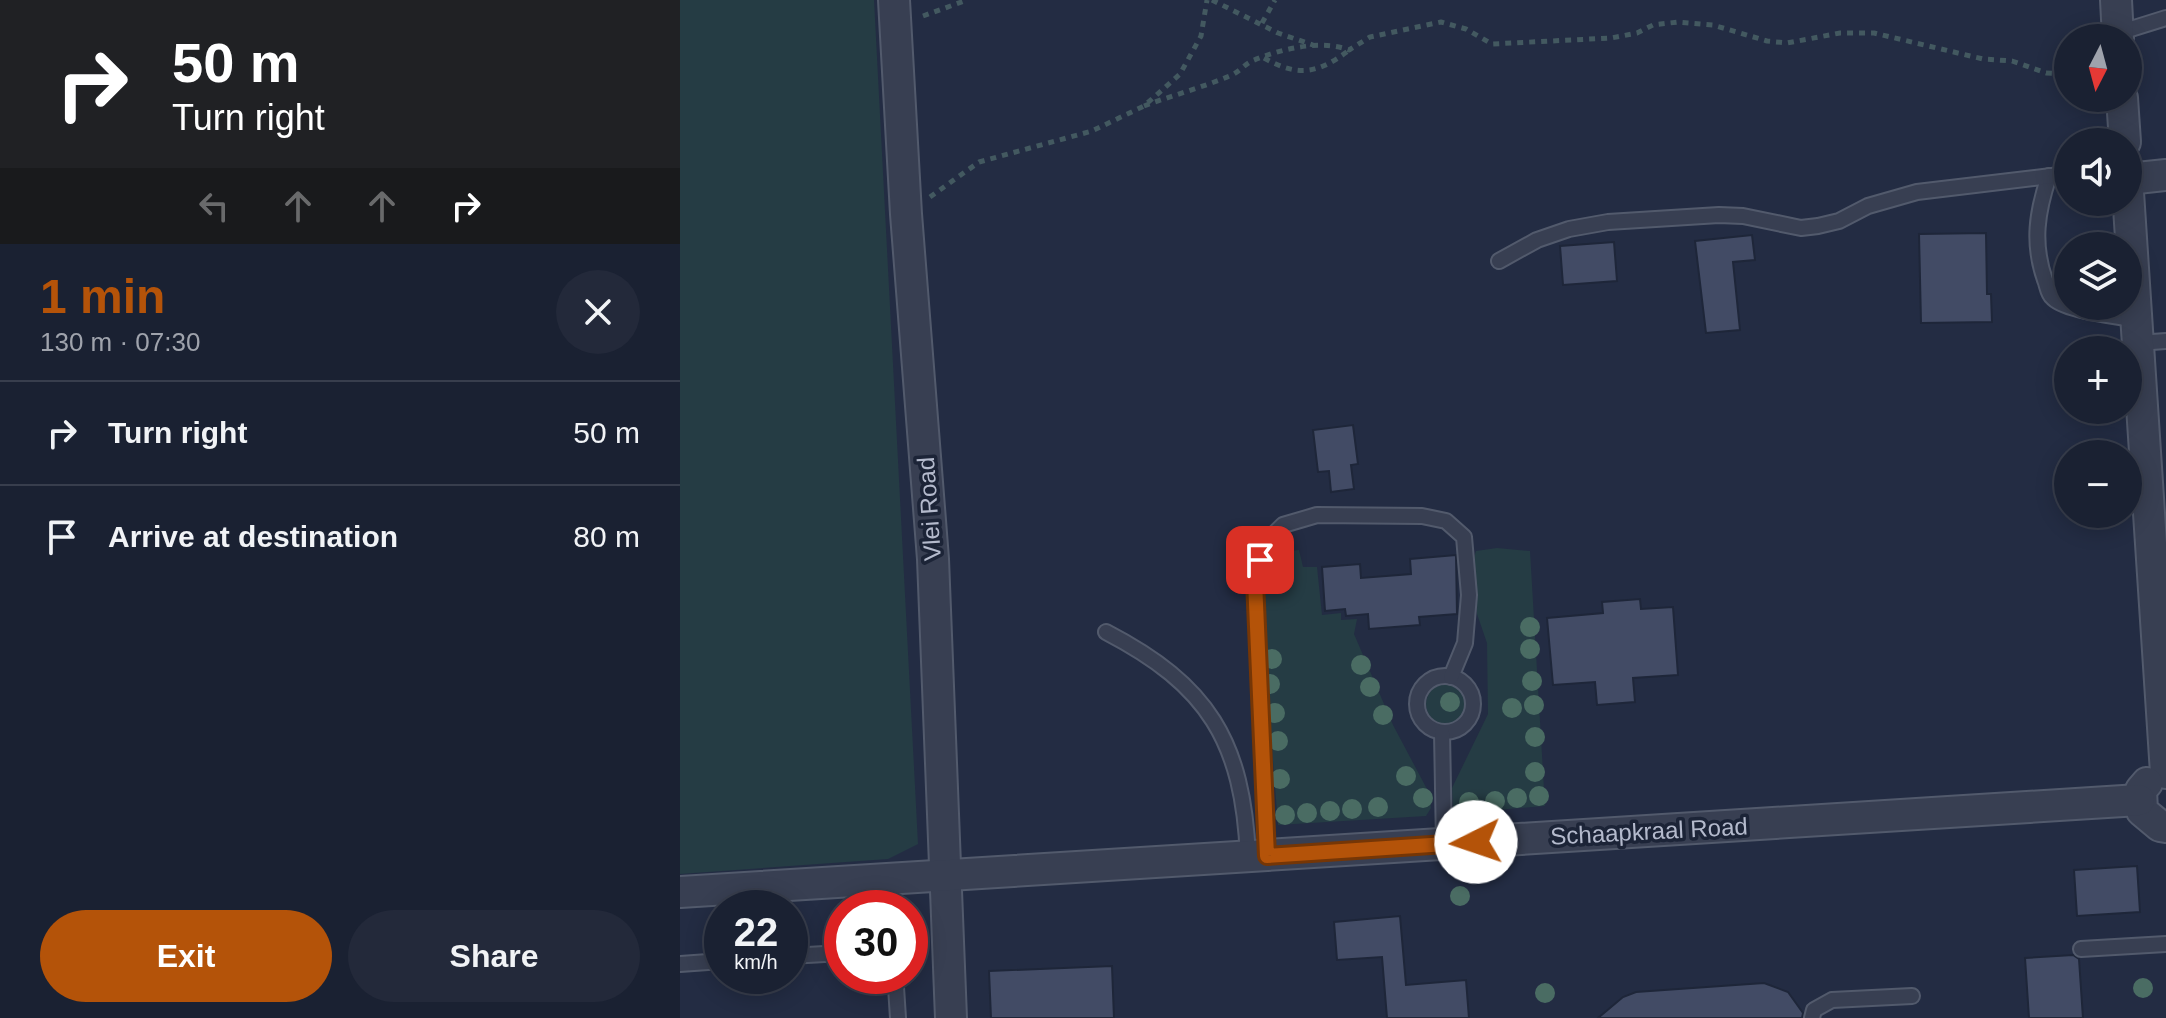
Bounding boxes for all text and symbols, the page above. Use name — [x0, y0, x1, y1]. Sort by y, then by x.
north arrow — [2054, 24, 2142, 112]
map controls — [2054, 24, 2142, 528]
text: 50 m — [172, 31, 300, 94]
icon: right — [40, 32, 144, 136]
text: Turn right — [172, 97, 325, 138]
button: sound — [2054, 128, 2142, 216]
icon: left — [192, 184, 236, 228]
icon: ahead — [276, 184, 320, 228]
icon: ahead — [360, 184, 404, 228]
icon: right — [444, 184, 488, 228]
button: layers — [2054, 232, 2142, 320]
text: 1 min — [40, 270, 165, 323]
button: close — [556, 270, 640, 354]
text: 130 m · 07:30 — [40, 327, 200, 357]
button: + — [2054, 336, 2142, 424]
icon: right — [40, 411, 84, 455]
text: Turn right — [108, 416, 247, 449]
text: 50 m — [573, 416, 640, 449]
button: − — [2054, 440, 2142, 528]
street label: Vlei Road — [912, 456, 946, 562]
icon: arrive — [40, 515, 84, 559]
text: Arrive at destination — [108, 520, 398, 553]
text: 80 m — [573, 520, 640, 553]
pin — [1226, 526, 1294, 594]
icon: arrive — [1238, 538, 1282, 582]
position arrow — [1434, 800, 1518, 884]
street label: Schaapkraal Road — [1550, 812, 1748, 850]
speed limit sign: 30 — [824, 890, 928, 994]
button: Exit — [40, 910, 332, 1002]
button: Share — [348, 910, 640, 1002]
text: 22 — [734, 910, 778, 954]
text: km/h — [734, 951, 778, 973]

